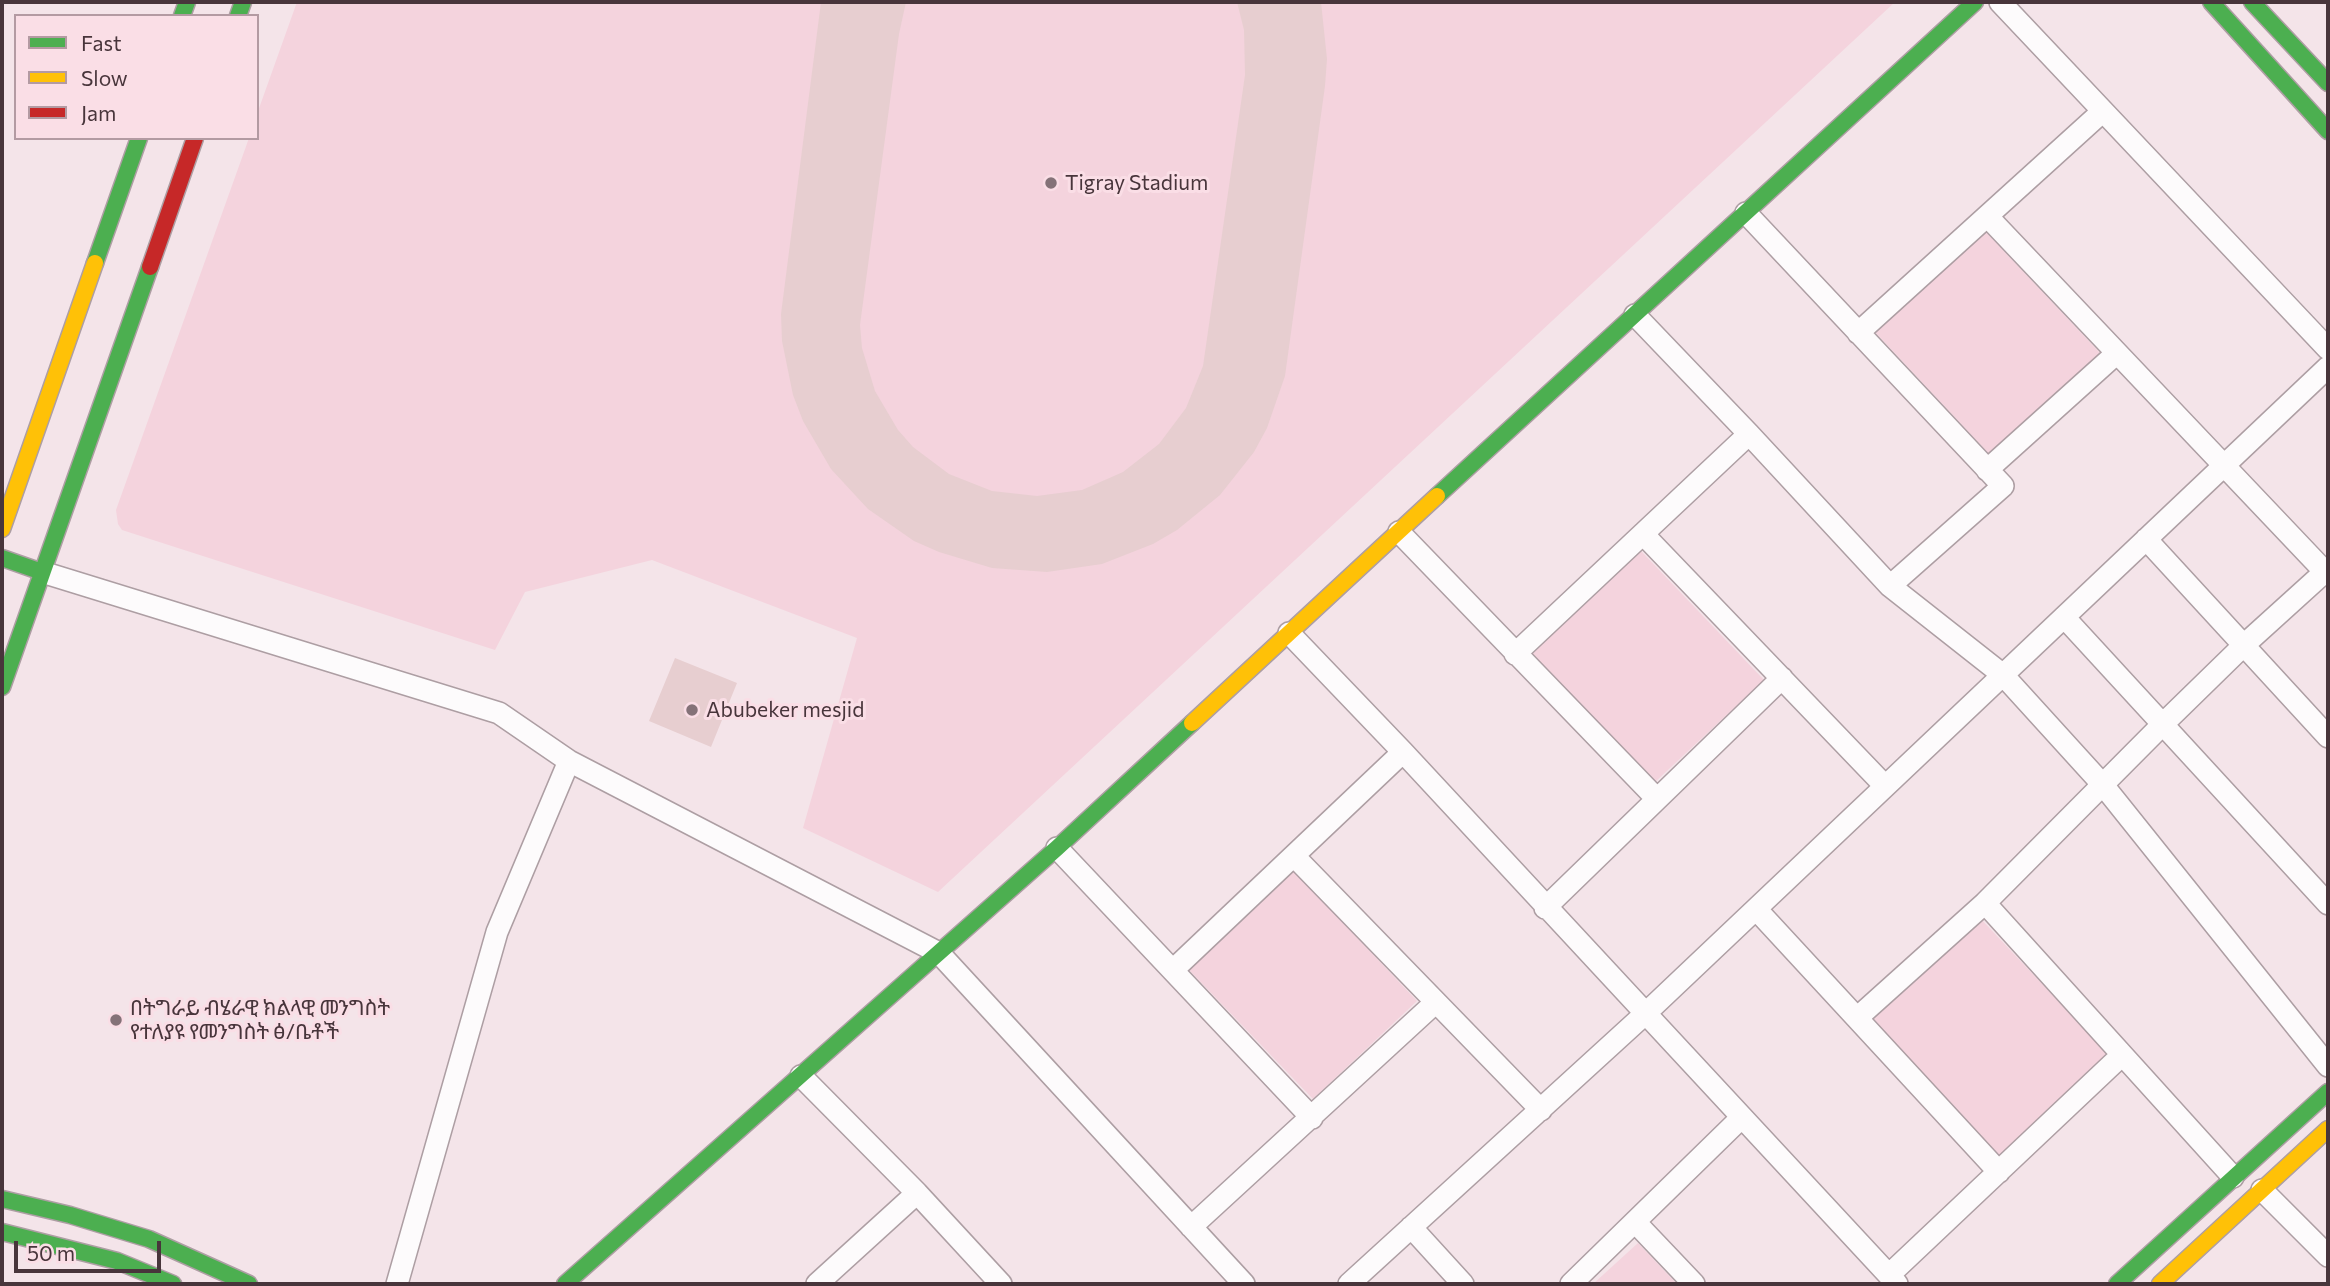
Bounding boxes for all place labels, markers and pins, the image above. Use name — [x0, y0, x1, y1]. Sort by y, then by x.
place label: Tigray Stadium — [1065, 170, 1208, 196]
marker: Tigray Stadium — [1043, 175, 1059, 191]
place label: Abubeker mesjid — [706, 697, 864, 723]
marker: Abubeker mesjid — [684, 702, 700, 718]
place label: በትግራይ ብሄራዊ ክልላዊ መንግስት የተለያዩ የመንግስት ፅ/ቤቶች — [130, 995, 390, 1045]
marker: በትግራይ ብሄራዊ ክልላዊ መንግስት የተለያዩ የመንግስት ፅ/ቤቶች — [108, 1012, 124, 1028]

